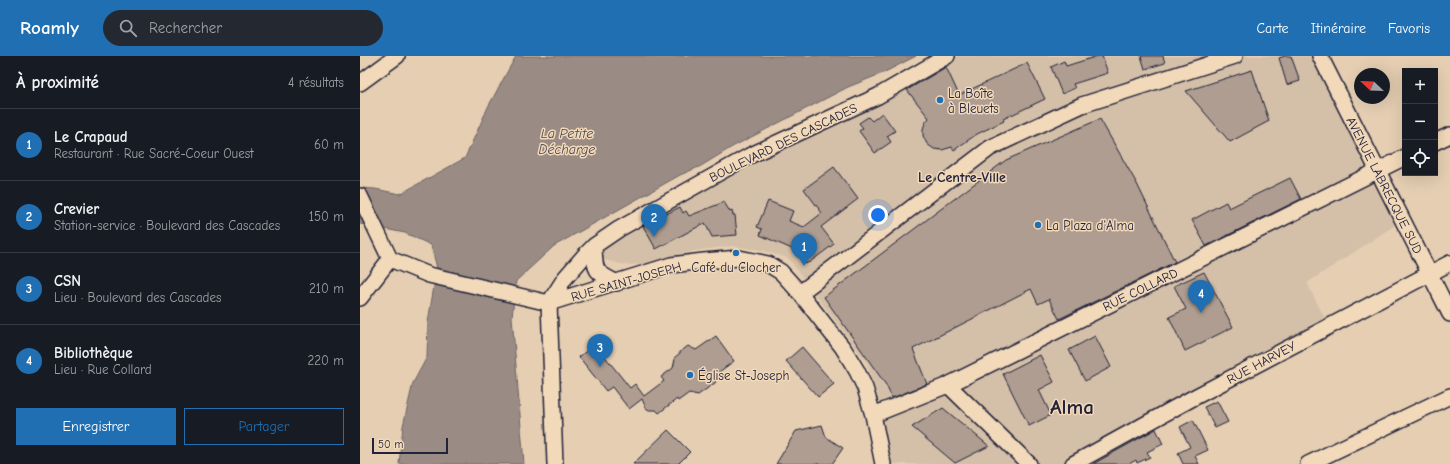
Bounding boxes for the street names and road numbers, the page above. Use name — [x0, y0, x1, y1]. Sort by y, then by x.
street label: BOULEVARD DES CASCADES — [707, 100, 860, 185]
street label: AVENUE LABRECQUE SUD — [1343, 114, 1426, 256]
street label: RUE SAINT-JOSEPH — [569, 259, 683, 304]
street label: RUE COLLARD — [1100, 265, 1180, 314]
street label: RUE HARVEY — [1224, 338, 1299, 387]

